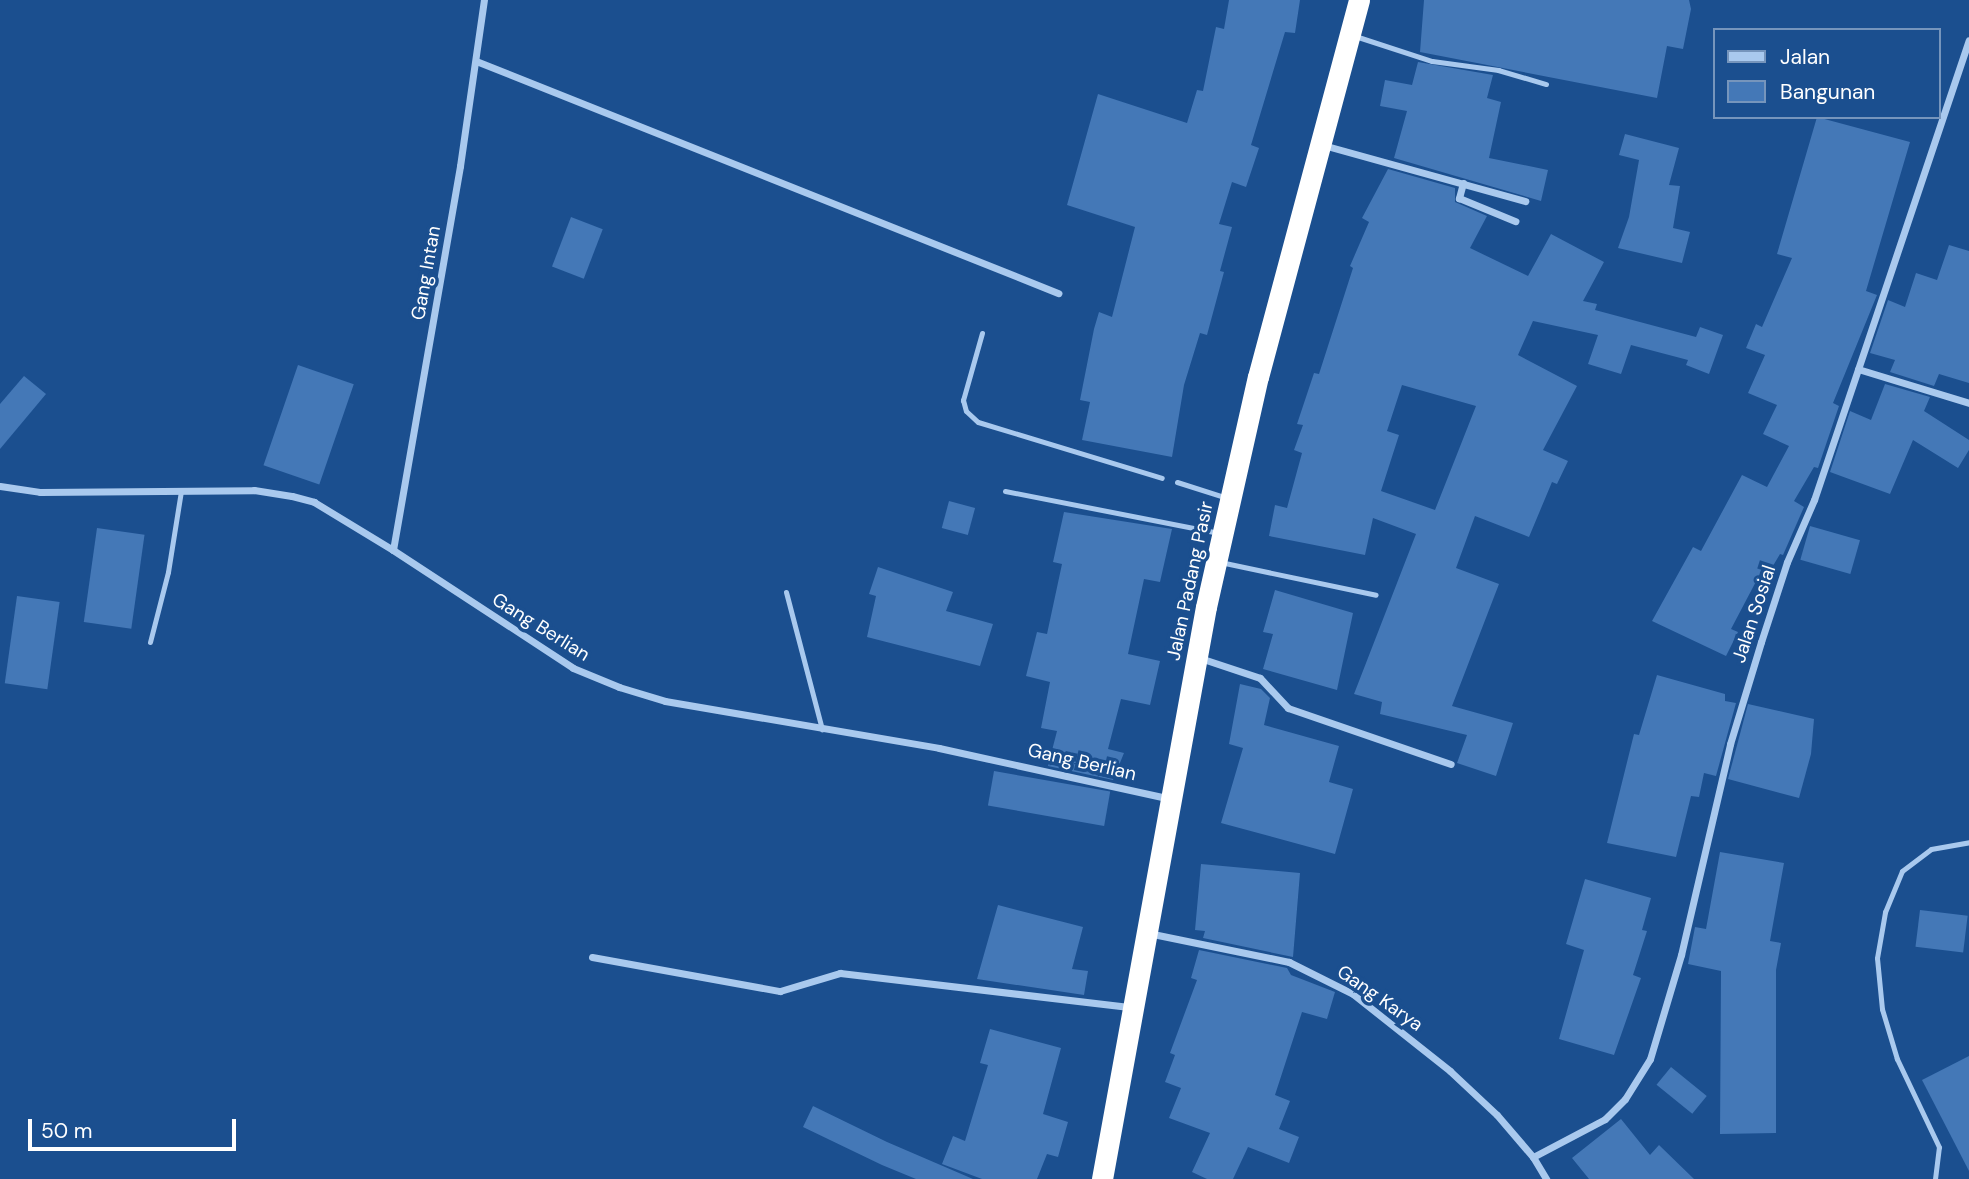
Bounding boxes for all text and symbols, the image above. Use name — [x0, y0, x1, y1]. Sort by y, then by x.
legend — [1714, 28, 1941, 119]
text: Jalan — [1780, 43, 1830, 71]
text: Bangunan — [1780, 78, 1875, 106]
street label: Gang Intan — [406, 224, 446, 322]
street label: Jalan Padang Pasir — [1162, 499, 1218, 663]
street label: Jalan Sosial — [1727, 562, 1781, 666]
street label: Gang Berlian — [488, 588, 594, 666]
street label: Gang Berlian — [1026, 738, 1138, 786]
street label: Gang Karya — [1333, 960, 1427, 1036]
scale bar — [32, 1106, 240, 1150]
text: 50 m — [41, 1117, 92, 1145]

